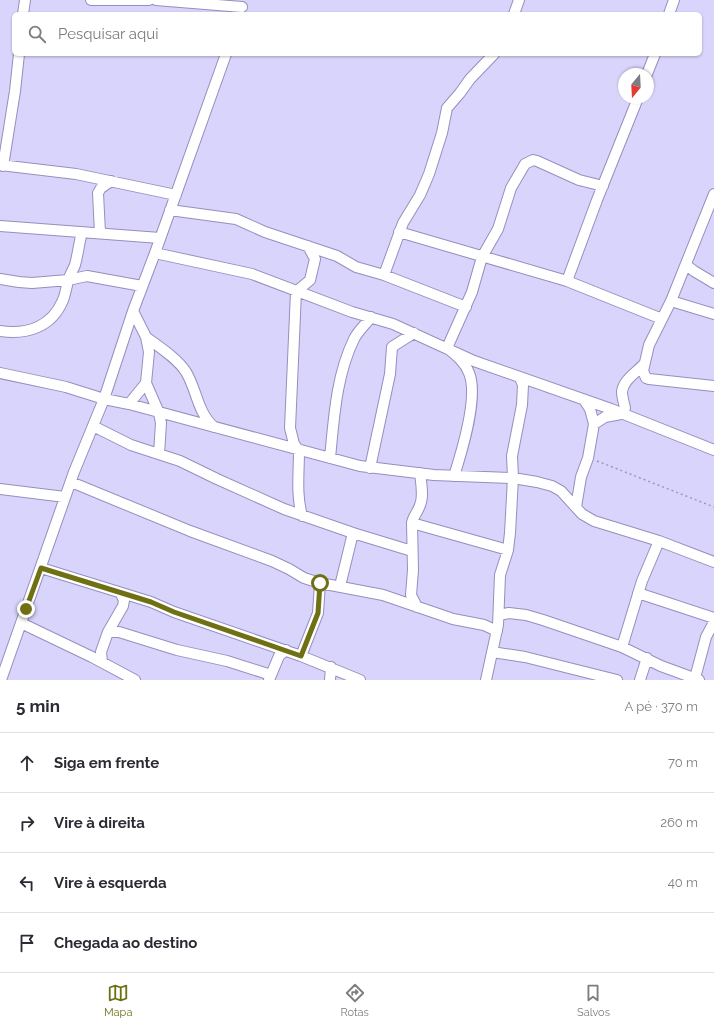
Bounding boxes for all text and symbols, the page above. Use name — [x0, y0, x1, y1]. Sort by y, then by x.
search box — [12, 12, 702, 56]
icon: search — [26, 23, 48, 45]
text: Pesquisar aqui — [58, 25, 158, 43]
north arrow — [618, 68, 654, 104]
route start — [311, 574, 329, 592]
route end — [17, 600, 35, 618]
text: 5 min — [16, 696, 60, 716]
text: A pé · 370 m — [625, 699, 698, 714]
icon: ahead — [16, 752, 38, 774]
text: Siga em frente — [54, 754, 159, 772]
text: 70 m — [668, 755, 698, 770]
icon: right — [16, 812, 38, 834]
text: Vire à direita — [54, 814, 145, 832]
text: 260 m — [660, 815, 698, 830]
icon: left — [16, 872, 38, 894]
text: Vire à esquerda — [54, 874, 167, 892]
text: 40 m — [668, 875, 698, 890]
icon: arrive — [16, 932, 38, 954]
text: Chegada ao destino — [54, 934, 197, 952]
tab: Mapa — [104, 982, 132, 1019]
tab: Rotas — [340, 982, 369, 1019]
tab: Salvos — [577, 982, 610, 1019]

